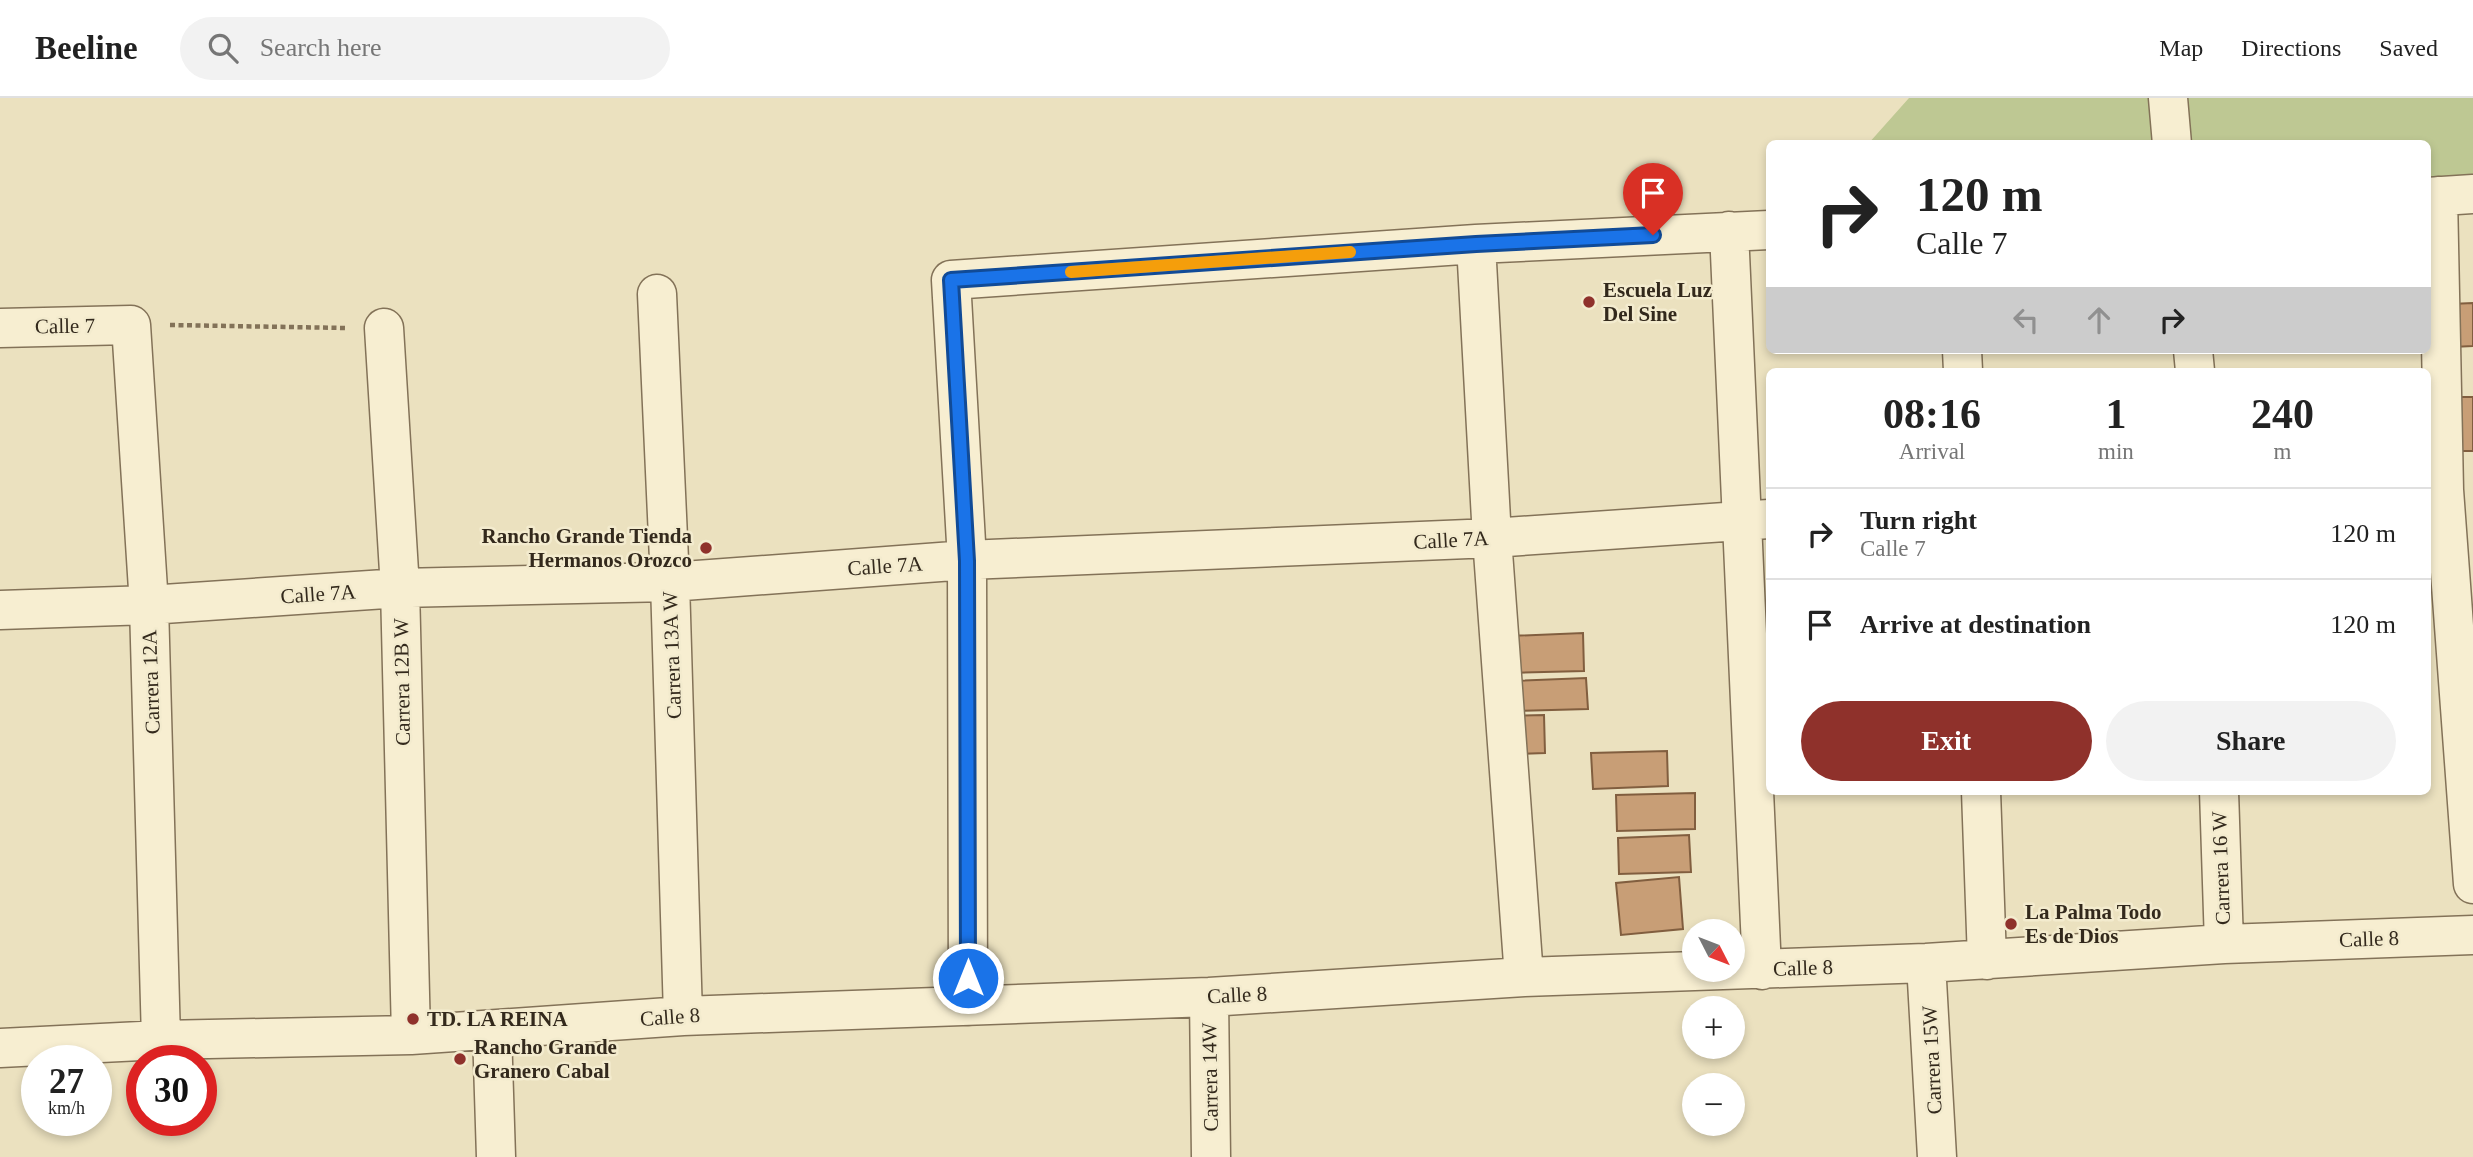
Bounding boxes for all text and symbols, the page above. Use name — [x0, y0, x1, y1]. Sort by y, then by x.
search box — [180, 17, 670, 80]
icon: search — [204, 29, 242, 67]
text: Beeline — [35, 30, 138, 66]
text: Search here — [260, 33, 382, 62]
text: Map — [2159, 35, 2203, 61]
text: Directions — [2241, 35, 2341, 61]
text: Saved — [2379, 35, 2438, 61]
pin — [1623, 163, 1683, 235]
text: 120 m — [1916, 167, 2043, 222]
icon: right — [1801, 168, 1892, 259]
icon: arrive — [1634, 174, 1672, 212]
text: Calle 7 — [1916, 225, 2008, 261]
place label: Escuela Luz Del Sine — [1603, 278, 1712, 326]
marker: Escuela Luz Del Sine — [1581, 294, 1597, 310]
icon: left — [2007, 301, 2045, 339]
icon: ahead — [2080, 301, 2118, 339]
icon: right — [2153, 301, 2191, 339]
street label: Calle 7 — [35, 313, 95, 339]
text: 08:16 — [1883, 391, 1981, 437]
text: 1 — [2105, 391, 2126, 437]
text: 240 — [2251, 391, 2314, 437]
text: Arrival — [1899, 439, 1965, 464]
text: min — [2098, 439, 2134, 464]
text: m — [2273, 439, 2291, 464]
text: Turn right — [1860, 506, 1977, 535]
icon: right — [1801, 515, 1839, 553]
text: 120 m — [2330, 519, 2396, 548]
place label: Rancho Grande Tienda Hermanos Orozco — [482, 524, 692, 572]
street label: Calle 7A — [1413, 526, 1490, 554]
text: Calle 7 — [1860, 536, 1926, 561]
marker: Rancho Grande Tienda Hermanos Orozco — [698, 540, 714, 556]
street label: Calle 7A — [847, 551, 924, 581]
street label: Calle 7A — [280, 579, 357, 609]
street label: Carrera 13A W — [658, 590, 686, 719]
icon: arrive — [1801, 606, 1839, 644]
text: Arrive at destination — [1860, 610, 2091, 639]
text: 120 m — [2330, 610, 2396, 639]
street label: Carrera 12B W — [389, 618, 415, 746]
street label: Carrera 12A — [137, 629, 165, 735]
button: Exit — [1801, 701, 2092, 781]
button: Share — [2106, 701, 2396, 781]
street label: Carrera 16 W — [2207, 810, 2235, 925]
place label: La Palma Todo Es de Dios — [2025, 900, 2162, 948]
marker: La Palma Todo Es de Dios — [2003, 916, 2019, 932]
north arrow — [1682, 919, 1745, 982]
map controls — [1682, 919, 1745, 1136]
street label: Calle 8 — [2339, 926, 2399, 952]
position arrow — [931, 941, 1005, 1015]
street label: Calle 8 — [1773, 955, 1833, 981]
street label: Calle 8 — [1206, 981, 1268, 1009]
button: + — [1682, 996, 1745, 1059]
street label: Calle 8 — [639, 1003, 701, 1031]
street label: Carrera 15W — [1917, 1005, 1947, 1115]
place label: TD. LA REINA — [427, 1007, 568, 1031]
marker: TD. LA REINA — [405, 1011, 421, 1027]
street label: Carrera 14W — [1197, 1022, 1223, 1132]
place label: Rancho Grande Granero Cabal — [474, 1035, 617, 1083]
speed limit sign: 30 — [126, 1045, 217, 1136]
marker: Rancho Grande Granero Cabal — [452, 1051, 468, 1067]
text: 27 — [49, 1062, 84, 1101]
button: − — [1682, 1073, 1745, 1136]
text: km/h — [48, 1098, 85, 1118]

